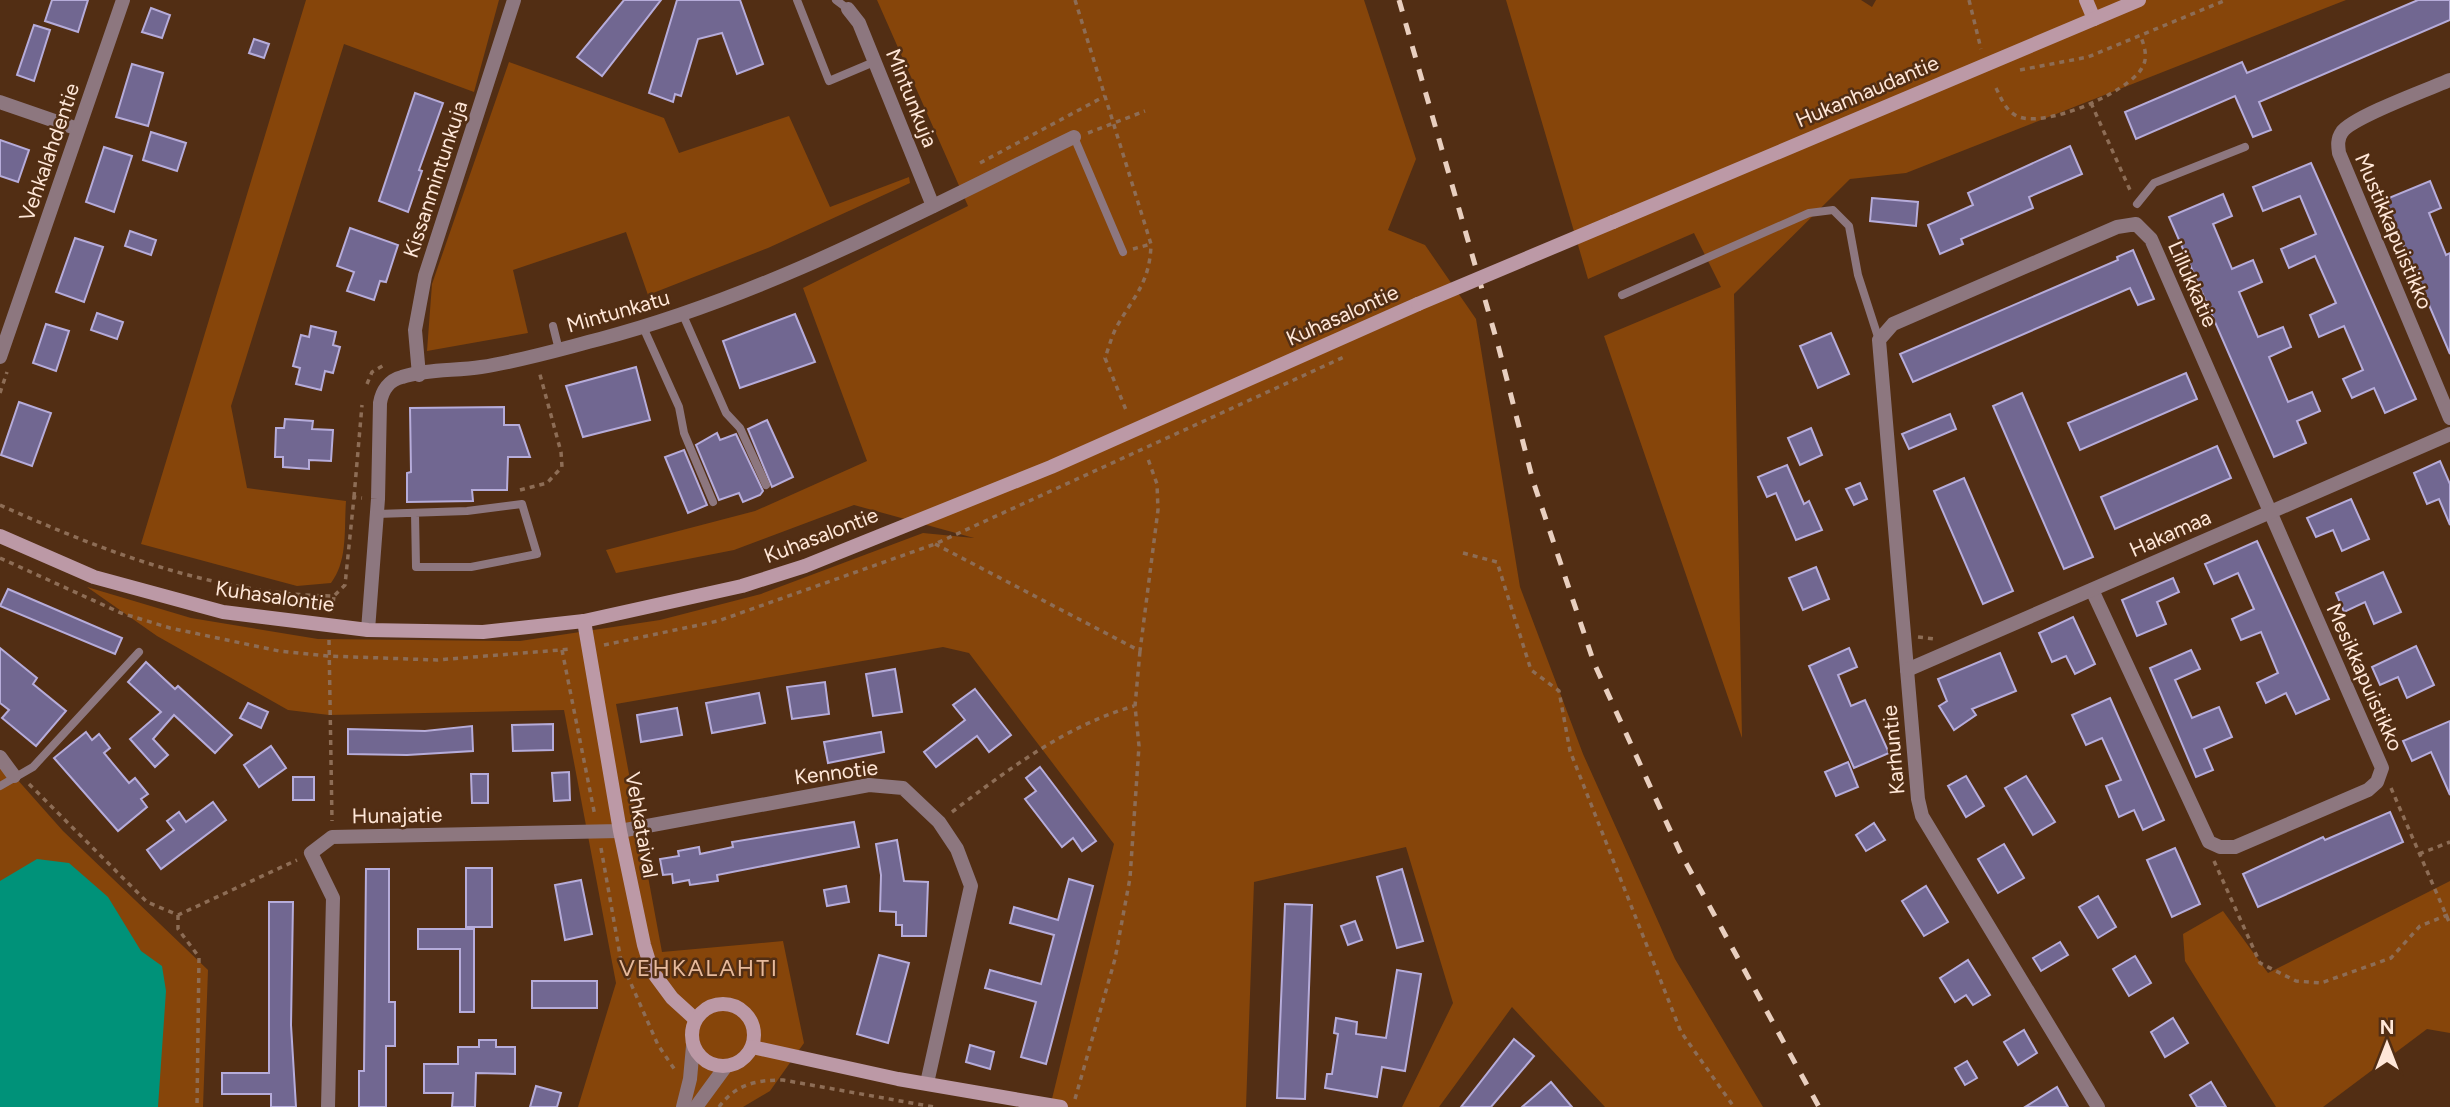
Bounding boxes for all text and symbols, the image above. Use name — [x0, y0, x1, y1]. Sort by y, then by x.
street label: Mintunkuja — [881, 45, 943, 151]
street label: Hukanhaudantie — [1792, 50, 1942, 132]
street label: Vehkalahdentie — [14, 80, 84, 224]
street label: Kissanmintunkuja — [398, 97, 472, 261]
street label: Mustikkapuistikko — [2350, 149, 2438, 313]
street label: Lillukkatie — [2163, 237, 2223, 331]
street label: Kuhasalontie — [1282, 279, 1402, 351]
street label: Mintunkatu — [564, 284, 672, 338]
street label: Kuhasalontie — [760, 502, 882, 568]
street label: Hakamaa — [2125, 504, 2215, 562]
street label: Kuhasalontie — [214, 575, 336, 617]
street label: Mesikkapuistikko — [2321, 599, 2409, 755]
street label: Karhuntie — [1877, 704, 1909, 796]
street label: Kennotie — [793, 754, 879, 790]
street label: Vehkataival — [620, 770, 664, 880]
street label: Hunajatie — [352, 802, 442, 828]
district label: VEHKALAHTI — [619, 954, 779, 982]
north arrow — [2352, 1009, 2422, 1079]
text: N — [2380, 1016, 2394, 1039]

